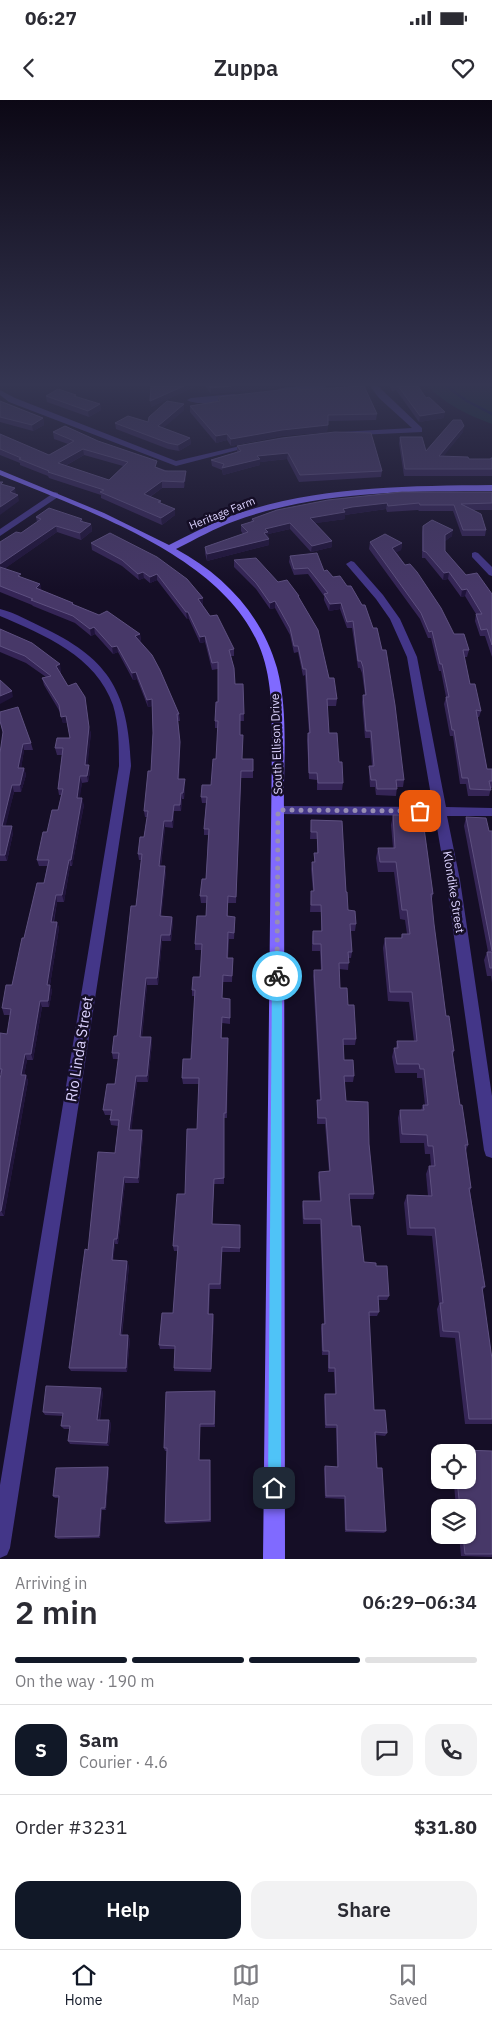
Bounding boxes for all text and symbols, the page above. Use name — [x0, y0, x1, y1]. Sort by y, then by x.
text: 06:27 — [25, 6, 77, 30]
text: Zuppa — [214, 53, 278, 82]
icon: back — [15, 54, 43, 82]
icon: heart — [449, 54, 477, 82]
street label: Heritage Farm — [187, 493, 257, 533]
street label: South Ellison Drive — [267, 693, 285, 795]
pin — [399, 790, 441, 832]
icon: bag — [406, 797, 434, 825]
street label: Klondike Street — [440, 850, 468, 934]
courier — [252, 951, 302, 1001]
icon: bike — [263, 962, 291, 990]
street label: Rio Linda Street — [61, 995, 97, 1103]
map controls — [431, 1444, 476, 1544]
button: locate — [431, 1444, 476, 1489]
pin — [253, 1467, 295, 1509]
icon: home — [260, 1474, 288, 1502]
button: layers — [431, 1499, 476, 1544]
text: Arriving in — [15, 1573, 87, 1593]
text: 06:29–06:34 — [363, 1590, 477, 1614]
text: 2 min — [15, 1591, 98, 1633]
text: On the way · 190 m — [15, 1671, 154, 1691]
button: chat — [361, 1724, 413, 1776]
button: phone — [425, 1724, 477, 1776]
text: Sam — [79, 1728, 119, 1752]
text: S — [35, 1738, 47, 1762]
text: Courier · 4.6 — [79, 1752, 168, 1772]
text: Order #3231 — [15, 1815, 127, 1839]
text: $31.80 — [414, 1815, 477, 1839]
button: Help — [15, 1881, 241, 1939]
button: Share — [251, 1881, 477, 1939]
tab: Home — [65, 1961, 102, 2009]
tab: Map — [232, 1961, 260, 2009]
tab: Saved — [389, 1961, 427, 2009]

